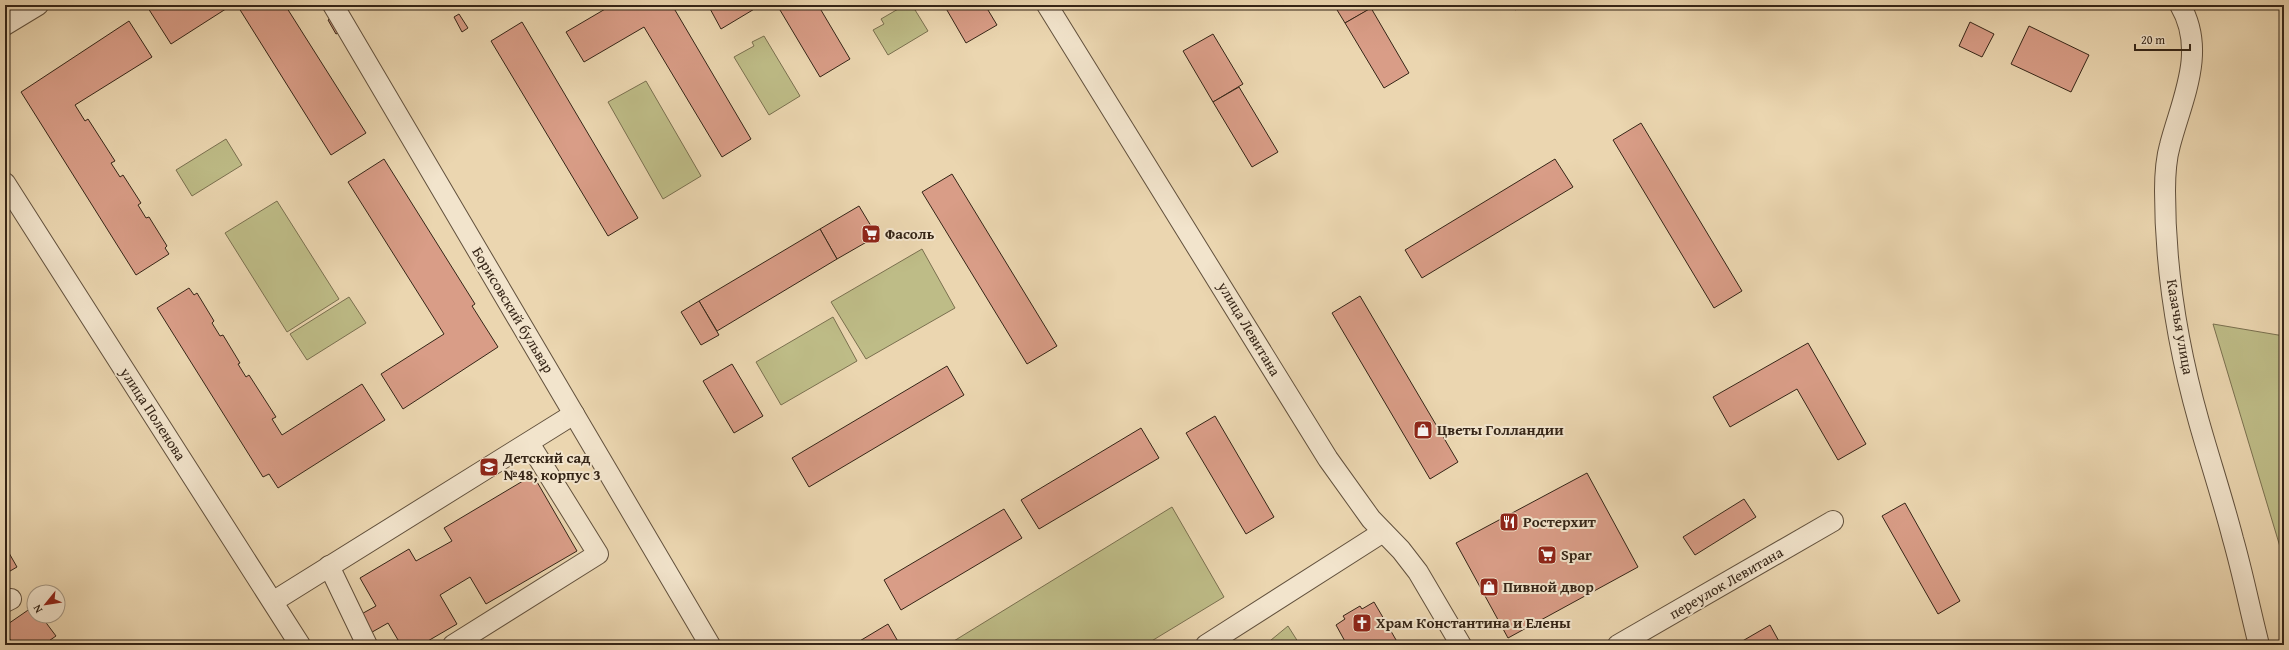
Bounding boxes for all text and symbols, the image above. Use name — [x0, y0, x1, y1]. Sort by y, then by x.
scale bar — [2135, 26, 2190, 52]
text: 20 m — [2141, 31, 2165, 48]
supermarket icon: Фасоль — [860, 223, 882, 245]
place label: Фасоль — [885, 223, 935, 244]
street label: Борисовский бульвар — [467, 243, 559, 377]
street label: улица Левитана — [1212, 277, 1286, 381]
street label: Казачья улица — [2162, 278, 2199, 377]
street label: улица Поленова — [115, 362, 192, 465]
shop icon: Цветы Голландии — [1412, 419, 1434, 441]
place label: Цветы Голландии — [1437, 419, 1564, 440]
place label: Детский сад №48, корпус 3 — [502, 447, 601, 485]
school or university icon: Детский сад №48, корпус 3 — [478, 456, 500, 478]
restaurant icon: Ростерхит — [1498, 511, 1520, 533]
place label: Ростерхит — [1523, 511, 1597, 532]
street label: переулок Левитана — [1665, 541, 1787, 624]
supermarket icon: Spar — [1536, 544, 1558, 566]
place label: Spar — [1561, 544, 1592, 565]
shop icon: Пивной двор — [1478, 576, 1500, 598]
place label: Пивной двор — [1503, 576, 1594, 597]
north arrow — [26, 584, 66, 624]
text: N — [28, 601, 46, 616]
church icon: Храм Константина и Елены — [1351, 612, 1373, 634]
place label: Храм Константина и Елены — [1376, 612, 1571, 633]

